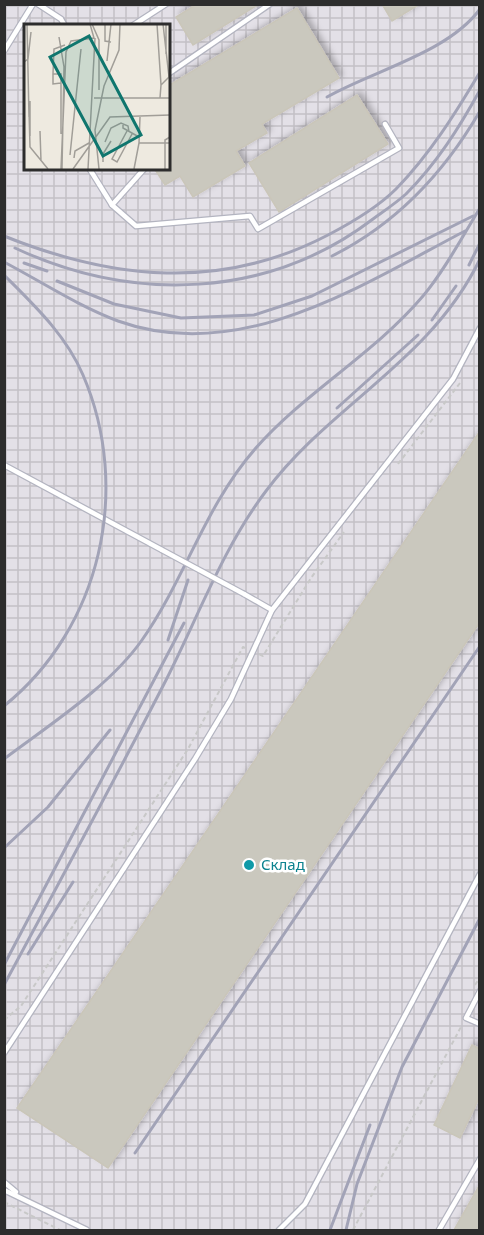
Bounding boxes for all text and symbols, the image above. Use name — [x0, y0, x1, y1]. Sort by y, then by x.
inset map — [24, 24, 170, 170]
place label: Склад — [261, 854, 305, 874]
marker: Склад — [242, 858, 256, 872]

